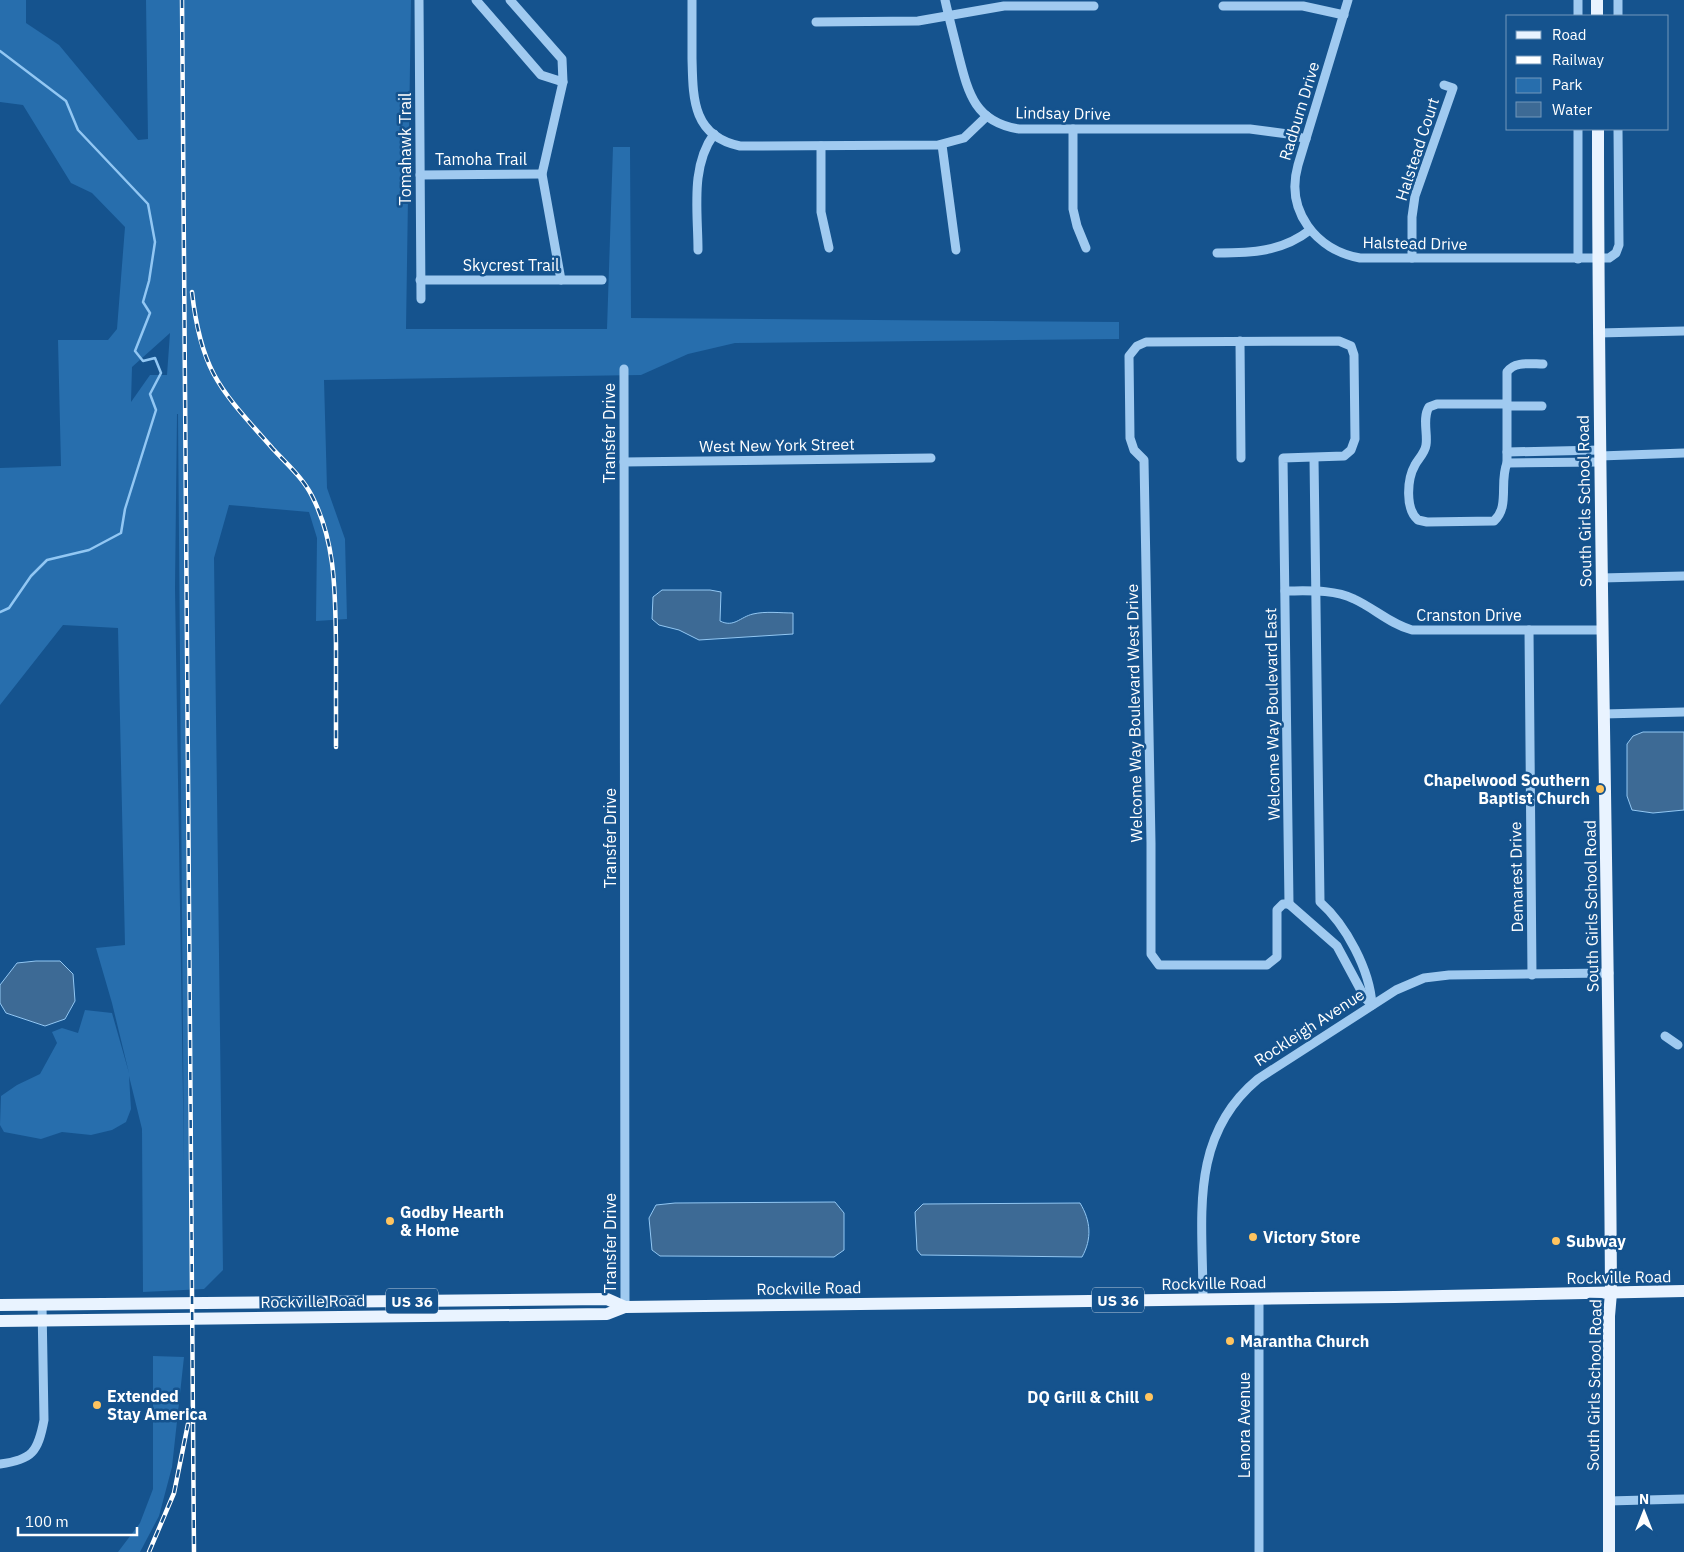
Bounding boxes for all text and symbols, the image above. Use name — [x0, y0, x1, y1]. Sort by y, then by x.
legend — [1506, 15, 1669, 130]
text: Road — [1552, 25, 1587, 44]
text: Railway — [1552, 50, 1605, 69]
street label: Radburn Drive — [1275, 59, 1324, 163]
text: Park — [1552, 75, 1582, 94]
street label: Tomahawk Trail — [395, 93, 415, 205]
street label: Halstead Court — [1391, 95, 1443, 203]
text: Water — [1552, 100, 1593, 119]
street label: Lindsay Drive — [1015, 102, 1111, 124]
street label: Tamoha Trail — [435, 149, 527, 169]
street label: Halstead Drive — [1362, 232, 1468, 254]
street label: Skycrest Trail — [463, 255, 559, 275]
street label: Transfer Drive — [599, 383, 619, 483]
street label: South Girls School Road — [1573, 415, 1595, 587]
street label: West New York Street — [699, 434, 855, 456]
street label: Welcome Way Boulevard West Drive — [1122, 583, 1146, 842]
street label: Cranston Drive — [1416, 605, 1522, 625]
street label: Welcome Way Boulevard East — [1260, 607, 1284, 821]
place label: Chapelwood Southern Baptist Church — [1423, 770, 1590, 808]
marker: Chapelwood Southern Baptist Church — [1594, 783, 1606, 795]
street label: Transfer Drive — [600, 788, 620, 888]
street label: South Girls School Road — [1580, 820, 1602, 992]
street label: Demarest Drive — [1505, 821, 1527, 933]
street label: Rockleigh Avenue — [1250, 984, 1368, 1070]
street label: Transfer Drive — [600, 1193, 620, 1293]
place label: Godby Hearth & Home — [400, 1202, 504, 1240]
marker: Godby Hearth & Home — [384, 1215, 396, 1227]
place label: Victory Store — [1263, 1227, 1361, 1247]
marker: Victory Store — [1247, 1231, 1259, 1243]
place label: Subway — [1566, 1231, 1626, 1251]
marker: Subway — [1550, 1235, 1562, 1247]
street label: Rockville Road — [1566, 1266, 1672, 1288]
street label: Rockville Road — [1161, 1272, 1267, 1294]
street label: Rockville Road — [756, 1277, 862, 1299]
road number: US 36 — [386, 1288, 438, 1314]
road number: US 36 — [1092, 1288, 1144, 1312]
street label: Rockville Road — [260, 1290, 366, 1312]
street label: South Girls School Road — [1583, 1299, 1605, 1471]
place label: Marantha Church — [1240, 1331, 1369, 1351]
marker: Marantha Church — [1224, 1335, 1236, 1347]
street label: Lenora Avenue — [1234, 1372, 1254, 1478]
place label: Extended Stay America — [107, 1386, 207, 1424]
place label: DQ Grill & Chill — [1027, 1387, 1139, 1407]
marker: DQ Grill & Chill — [1143, 1391, 1155, 1403]
marker: Extended Stay America — [91, 1399, 103, 1411]
north arrow — [1619, 1487, 1669, 1537]
text: N — [1639, 1490, 1649, 1508]
scale bar — [18, 1504, 136, 1536]
text: 100 m — [25, 1512, 69, 1531]

